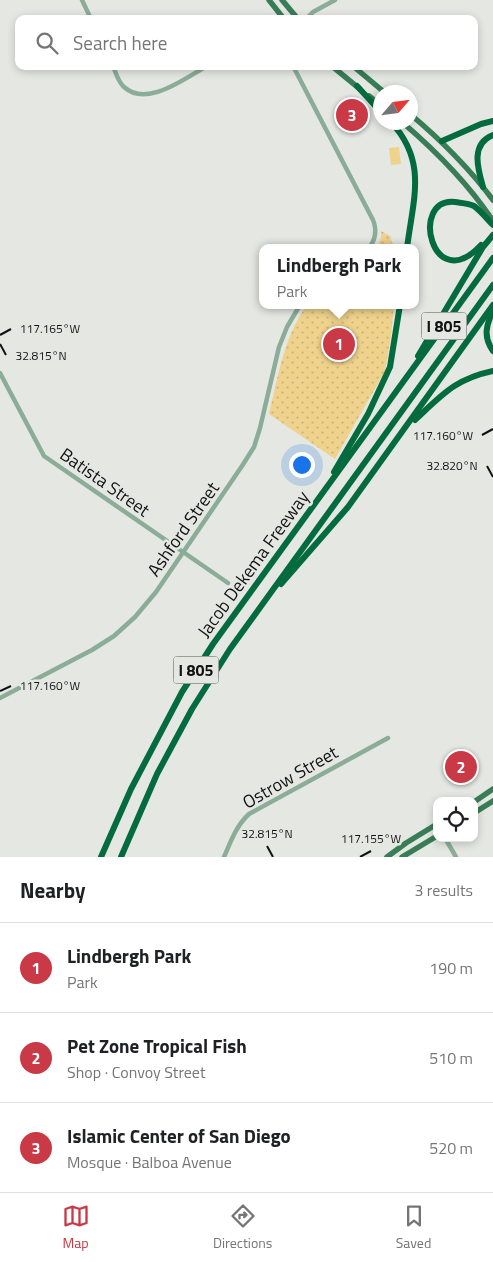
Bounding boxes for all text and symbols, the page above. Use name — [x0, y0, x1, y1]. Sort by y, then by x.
search box — [15, 15, 478, 70]
text: Search here — [73, 28, 167, 57]
icon: search — [33, 29, 61, 57]
north arrow — [373, 85, 418, 130]
pin: 3 — [336, 96, 368, 134]
popup — [259, 244, 419, 309]
text: Lindbergh Park — [277, 250, 401, 279]
text: Park — [277, 279, 307, 303]
road number: I 805 — [422, 312, 466, 340]
text: 117.165°W — [20, 319, 80, 338]
pin: 1 — [323, 325, 355, 363]
text: 32.815°N — [15, 346, 67, 365]
text: 117.160°W — [413, 426, 473, 445]
street label: Batista Street — [54, 441, 156, 523]
your location — [289, 452, 315, 478]
text: 32.820°N — [426, 456, 478, 475]
street label: Ashford Street — [140, 476, 226, 582]
street label: Jacob Dekema Freeway — [190, 485, 316, 643]
road number: I 805 — [174, 656, 218, 684]
text: 117.160°W — [20, 676, 80, 695]
street label: Ostrow Street — [237, 738, 343, 815]
pin: 2 — [445, 748, 477, 786]
map controls — [433, 797, 478, 842]
button: locate — [433, 797, 478, 842]
text: 32.815°N — [241, 824, 293, 843]
text: 117.155°W — [341, 829, 401, 848]
text: Nearby — [20, 874, 85, 906]
text: 3 results — [414, 878, 473, 902]
text: Lindbergh Park — [67, 941, 191, 970]
text: 1 — [32, 956, 40, 980]
text: 190 m — [429, 956, 473, 980]
text: Park — [67, 970, 98, 994]
text: Pet Zone Tropical Fish — [67, 1031, 247, 1060]
text: 2 — [32, 1046, 40, 1070]
text: 510 m — [429, 1046, 473, 1070]
text: Shop · Convoy Street — [67, 1060, 206, 1084]
text: Islamic Center of San Diego — [67, 1121, 291, 1150]
text: 3 — [32, 1136, 40, 1160]
text: 520 m — [429, 1136, 473, 1160]
text: Mosque · Balboa Avenue — [67, 1150, 232, 1174]
tab: Map — [62, 1202, 90, 1253]
tab: Directions — [213, 1202, 272, 1253]
tab: Saved — [396, 1202, 431, 1253]

